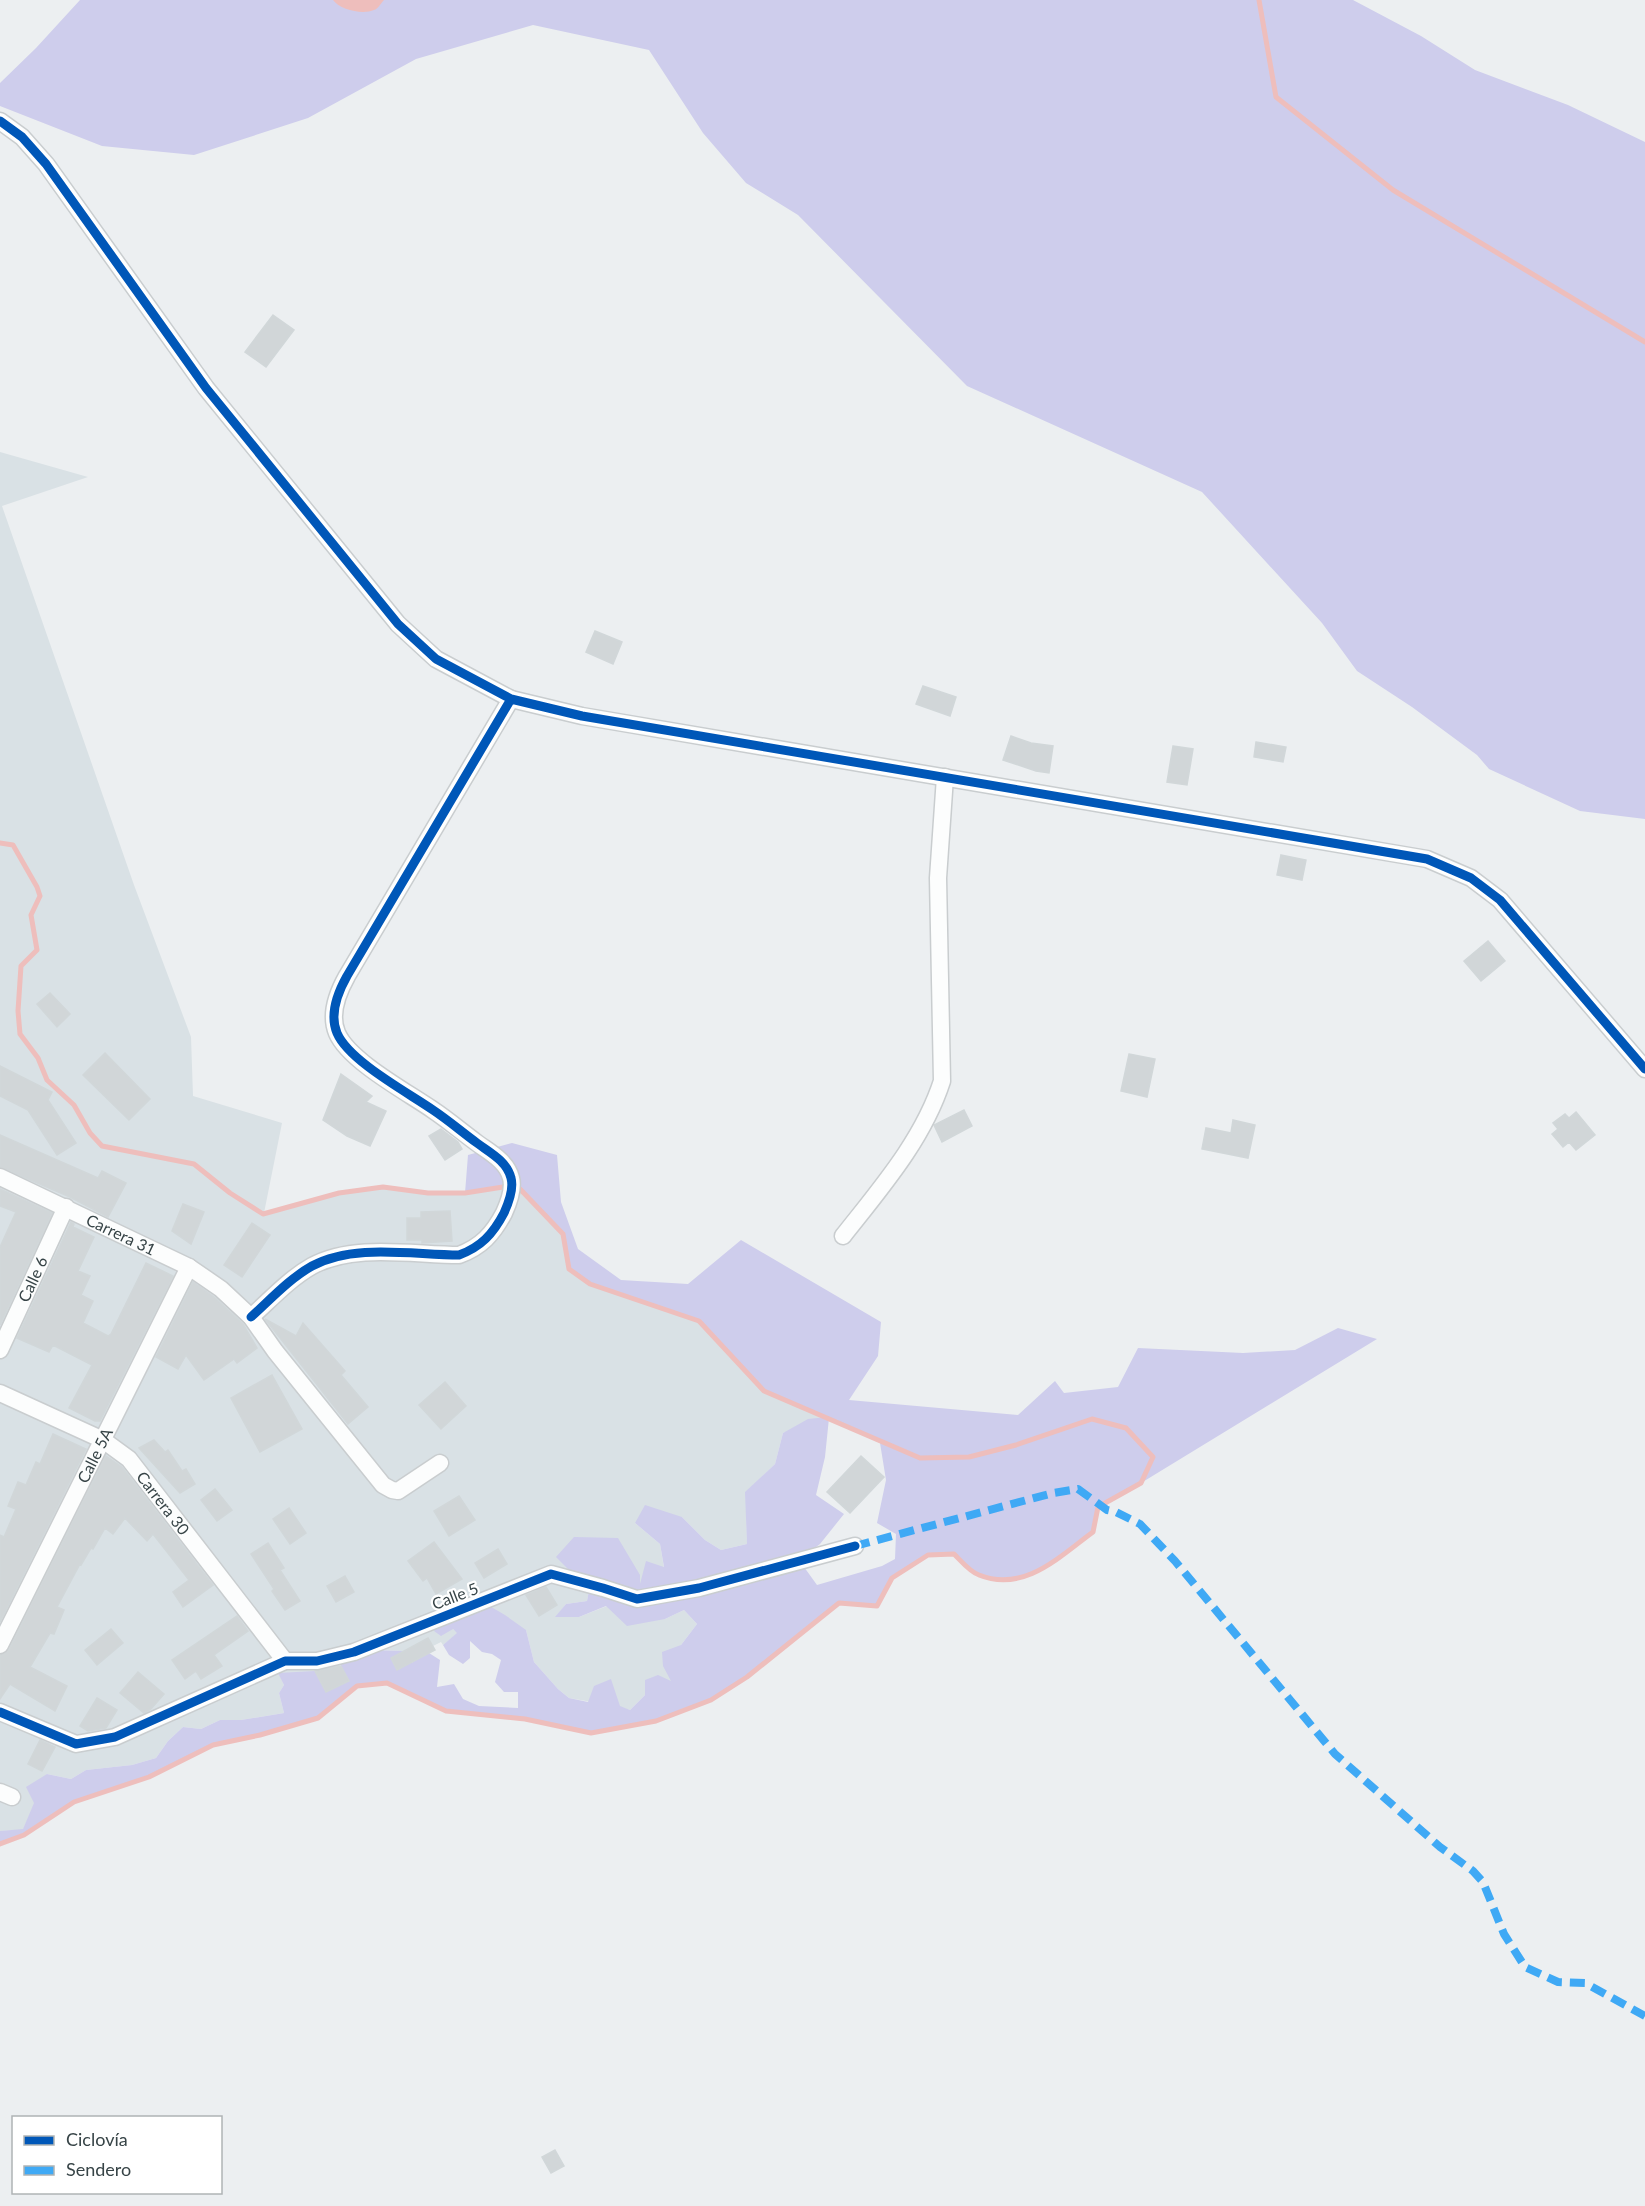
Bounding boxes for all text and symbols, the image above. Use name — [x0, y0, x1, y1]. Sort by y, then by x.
street label: Carrera 31 — [83, 1210, 159, 1259]
street label: Calle 6 — [14, 1253, 51, 1305]
street label: Calle 5A — [73, 1424, 116, 1486]
street label: Carrera 30 — [133, 1467, 194, 1538]
street label: Calle 5 — [429, 1578, 481, 1613]
legend — [12, 2116, 222, 2194]
text: Ciclovía — [66, 2128, 128, 2150]
text: Sendero — [66, 2158, 131, 2180]

